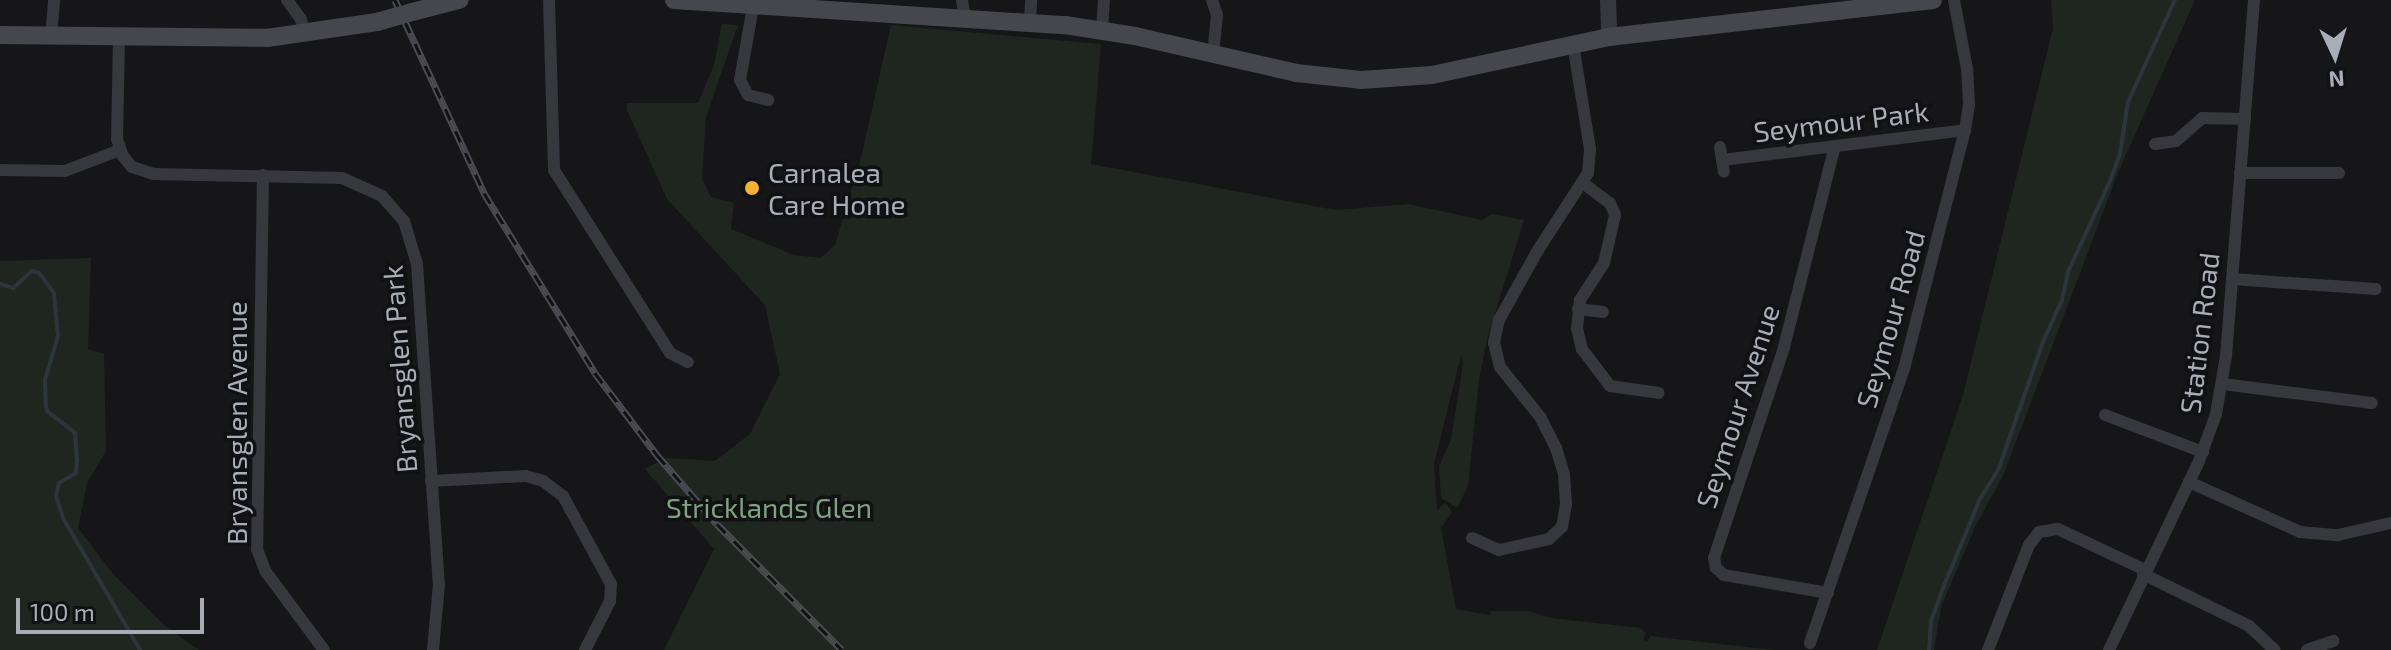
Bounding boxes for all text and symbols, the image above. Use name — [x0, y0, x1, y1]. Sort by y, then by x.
north arrow — [2295, 16, 2375, 96]
text: N — [2328, 66, 2346, 93]
street label: Seymour Park — [1751, 94, 1931, 148]
place label: Carnalea Care Home — [768, 155, 906, 221]
marker: Carnalea Care Home — [743, 179, 761, 197]
street label: Seymour Road — [1849, 226, 1931, 412]
street label: Station Road — [2172, 251, 2226, 415]
street label: Bryansglen Park — [375, 264, 423, 474]
street label: Seymour Avenue — [1688, 299, 1786, 513]
street label: Bryansglen Avenue — [219, 301, 253, 545]
park label: Stricklands Glen — [666, 490, 872, 524]
scale bar — [20, 582, 208, 632]
text: 100 m — [30, 597, 95, 626]

